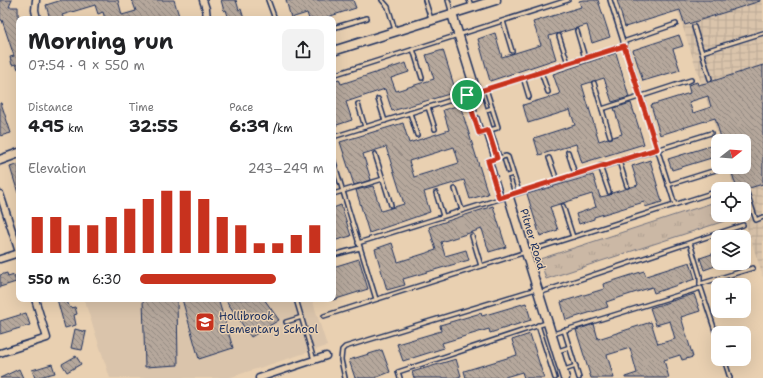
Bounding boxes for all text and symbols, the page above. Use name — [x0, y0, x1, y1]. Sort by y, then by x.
text: Morning run — [28, 27, 173, 56]
button: share — [282, 29, 324, 71]
text: 07:54 · 9 × 550 m — [28, 57, 145, 74]
pin — [450, 78, 484, 112]
icon: arrive — [456, 84, 478, 106]
text: Distance — [28, 100, 73, 115]
text: Time — [129, 100, 154, 115]
text: Pace — [229, 100, 254, 115]
text: 4.95 — [28, 115, 64, 137]
text: 32:55 — [129, 115, 178, 137]
text: 6:39 — [229, 115, 269, 137]
text: km — [64, 121, 84, 136]
text: /km — [269, 121, 293, 136]
north arrow — [711, 134, 751, 174]
map controls — [711, 134, 751, 366]
text: Elevation — [28, 160, 86, 177]
text: 243–249 m — [248, 160, 324, 177]
button: locate — [711, 182, 751, 222]
street label: Pitner Road — [516, 207, 549, 272]
button: layers — [711, 230, 751, 270]
text: 550 m — [28, 271, 70, 288]
text: 6:30 — [92, 271, 121, 288]
button: + — [711, 278, 751, 318]
place label: Hollibrook Elementary School — [219, 309, 319, 337]
school or university icon: Hollibrook Elementary School — [194, 311, 216, 333]
button: − — [711, 326, 751, 366]

